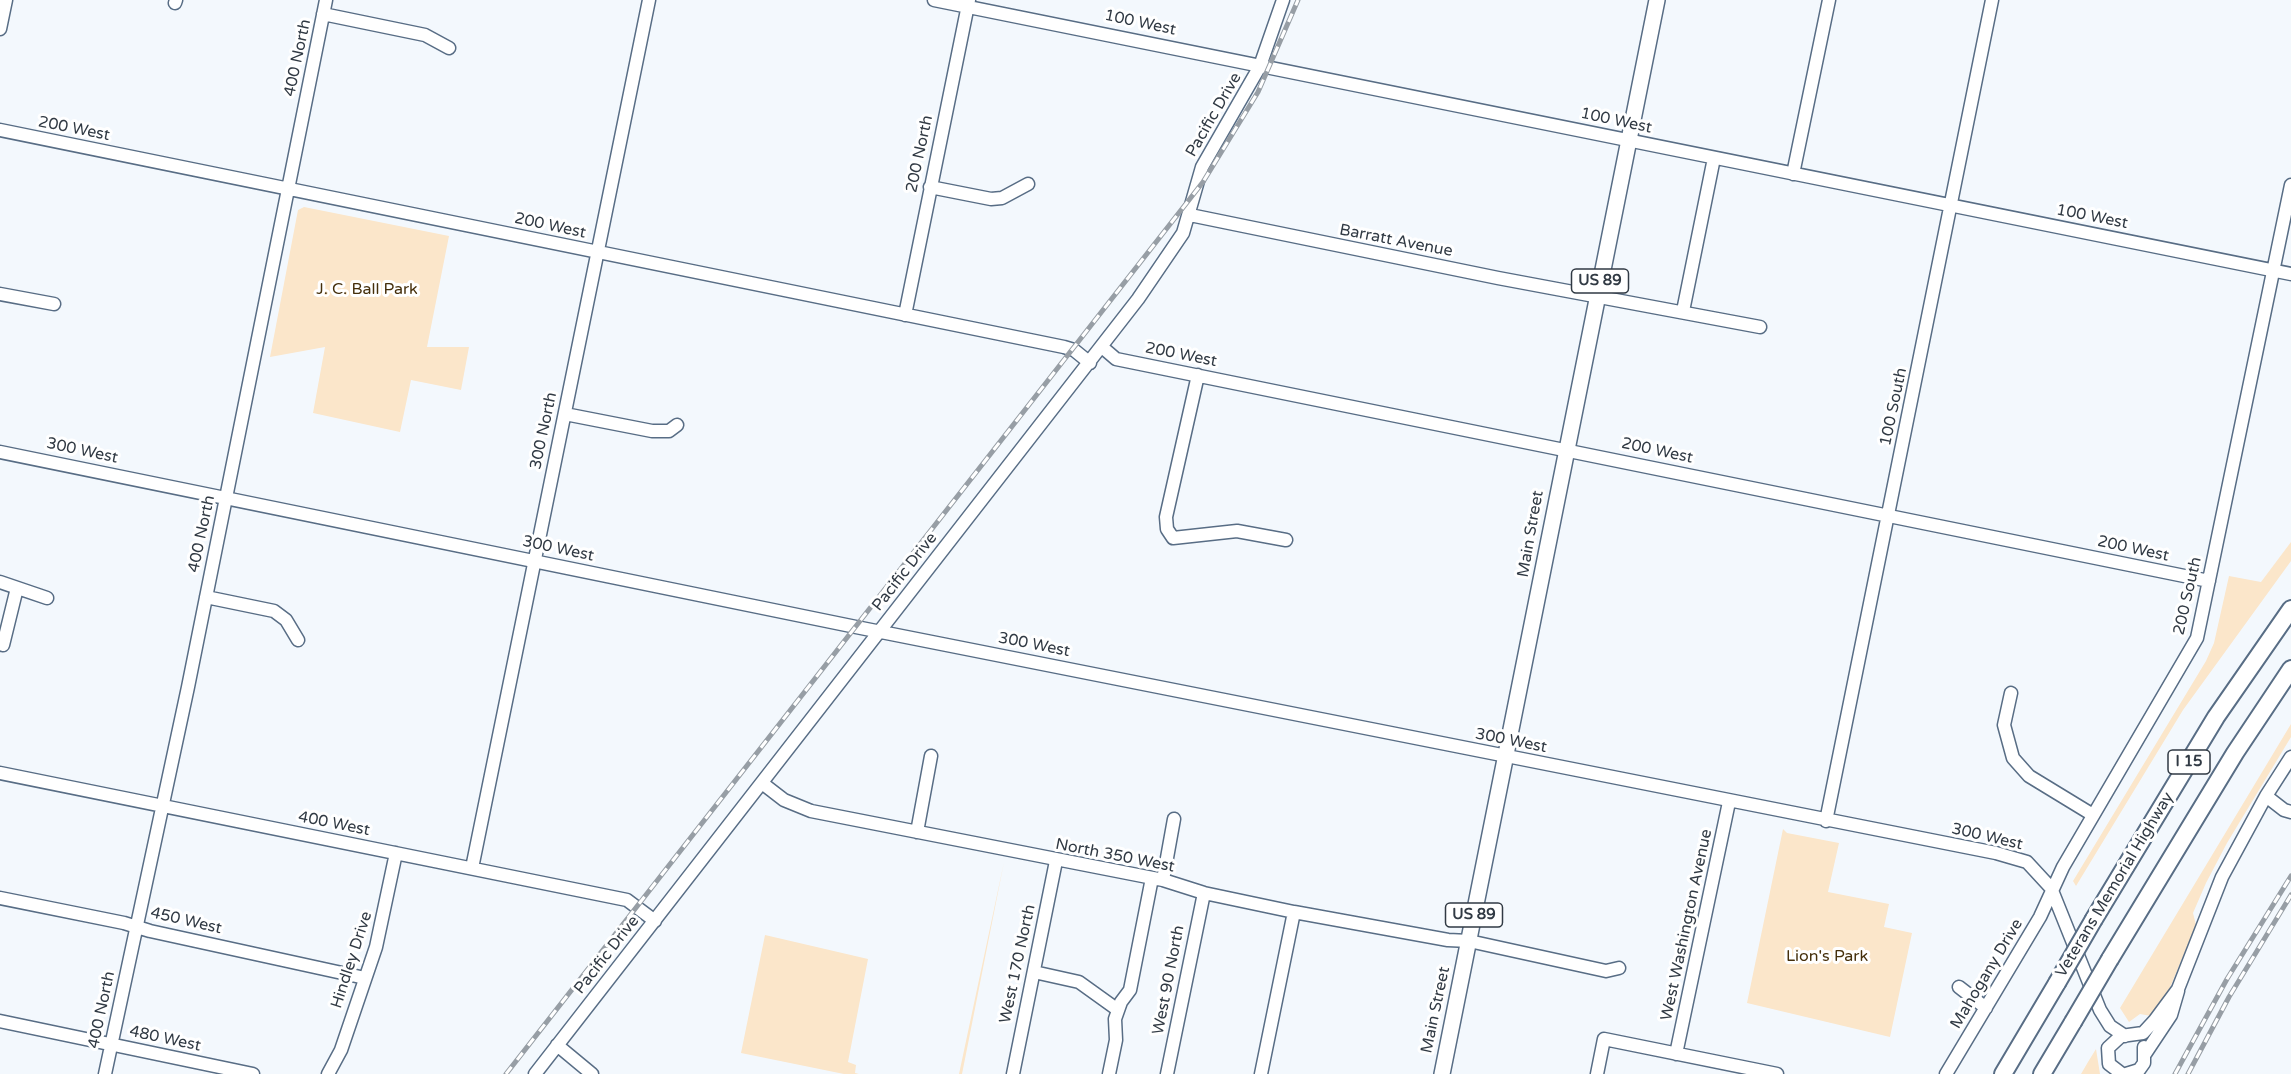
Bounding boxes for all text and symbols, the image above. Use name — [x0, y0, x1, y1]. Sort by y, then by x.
street label: 100 West — [1103, 6, 1177, 40]
street label: 400 North — [280, 18, 316, 98]
street label: Pacific Drive — [1182, 69, 1246, 161]
street label: 100 West — [1579, 104, 1653, 138]
street label: 200 West — [37, 113, 111, 145]
street label: 200 North — [902, 114, 938, 194]
street label: 100 West — [2055, 201, 2129, 233]
street label: 200 West — [513, 209, 587, 243]
street label: Barratt Avenue — [1338, 221, 1454, 261]
road number: US 89 — [1572, 269, 1628, 293]
park label: J. C. Ball Park — [316, 280, 418, 300]
street label: 200 West — [1144, 339, 1218, 371]
street label: 100 South — [1876, 366, 1912, 448]
street label: 300 North — [526, 391, 562, 471]
street label: 300 West — [45, 434, 119, 468]
street label: 200 West — [1620, 434, 1694, 468]
street label: Main Street — [1514, 489, 1548, 579]
street label: 400 North — [184, 494, 220, 574]
street label: Pacific Drive — [868, 529, 942, 615]
street label: 300 West — [521, 532, 595, 566]
street label: 200 West — [2096, 532, 2170, 566]
street label: 200 South — [2170, 555, 2206, 637]
street label: 300 West — [997, 629, 1071, 661]
street label: 300 West — [1474, 725, 1548, 757]
road number: I 15 — [2168, 750, 2210, 774]
street label: Veterans Memorial Highway — [2052, 789, 2178, 981]
street label: 400 West — [297, 808, 371, 840]
street label: 300 West — [1949, 819, 2025, 855]
street label: West Washington Avenue — [1657, 828, 1717, 1022]
street label: North 350 West — [1054, 835, 1176, 877]
street label: 450 West — [148, 903, 224, 939]
street label: West 170 North — [996, 903, 1040, 1025]
road number: US 89 — [1446, 903, 1502, 927]
street label: Hindley Drive — [327, 909, 377, 1011]
street label: Pacific Drive — [570, 912, 644, 998]
street label: Mahogany Drive — [1947, 916, 2027, 1032]
street label: West 90 North — [1149, 924, 1189, 1036]
park label: Lion's Park — [1786, 947, 1868, 967]
street label: Main Street — [1417, 965, 1455, 1055]
street label: 400 North — [84, 970, 120, 1050]
street label: 480 West — [128, 1022, 202, 1056]

